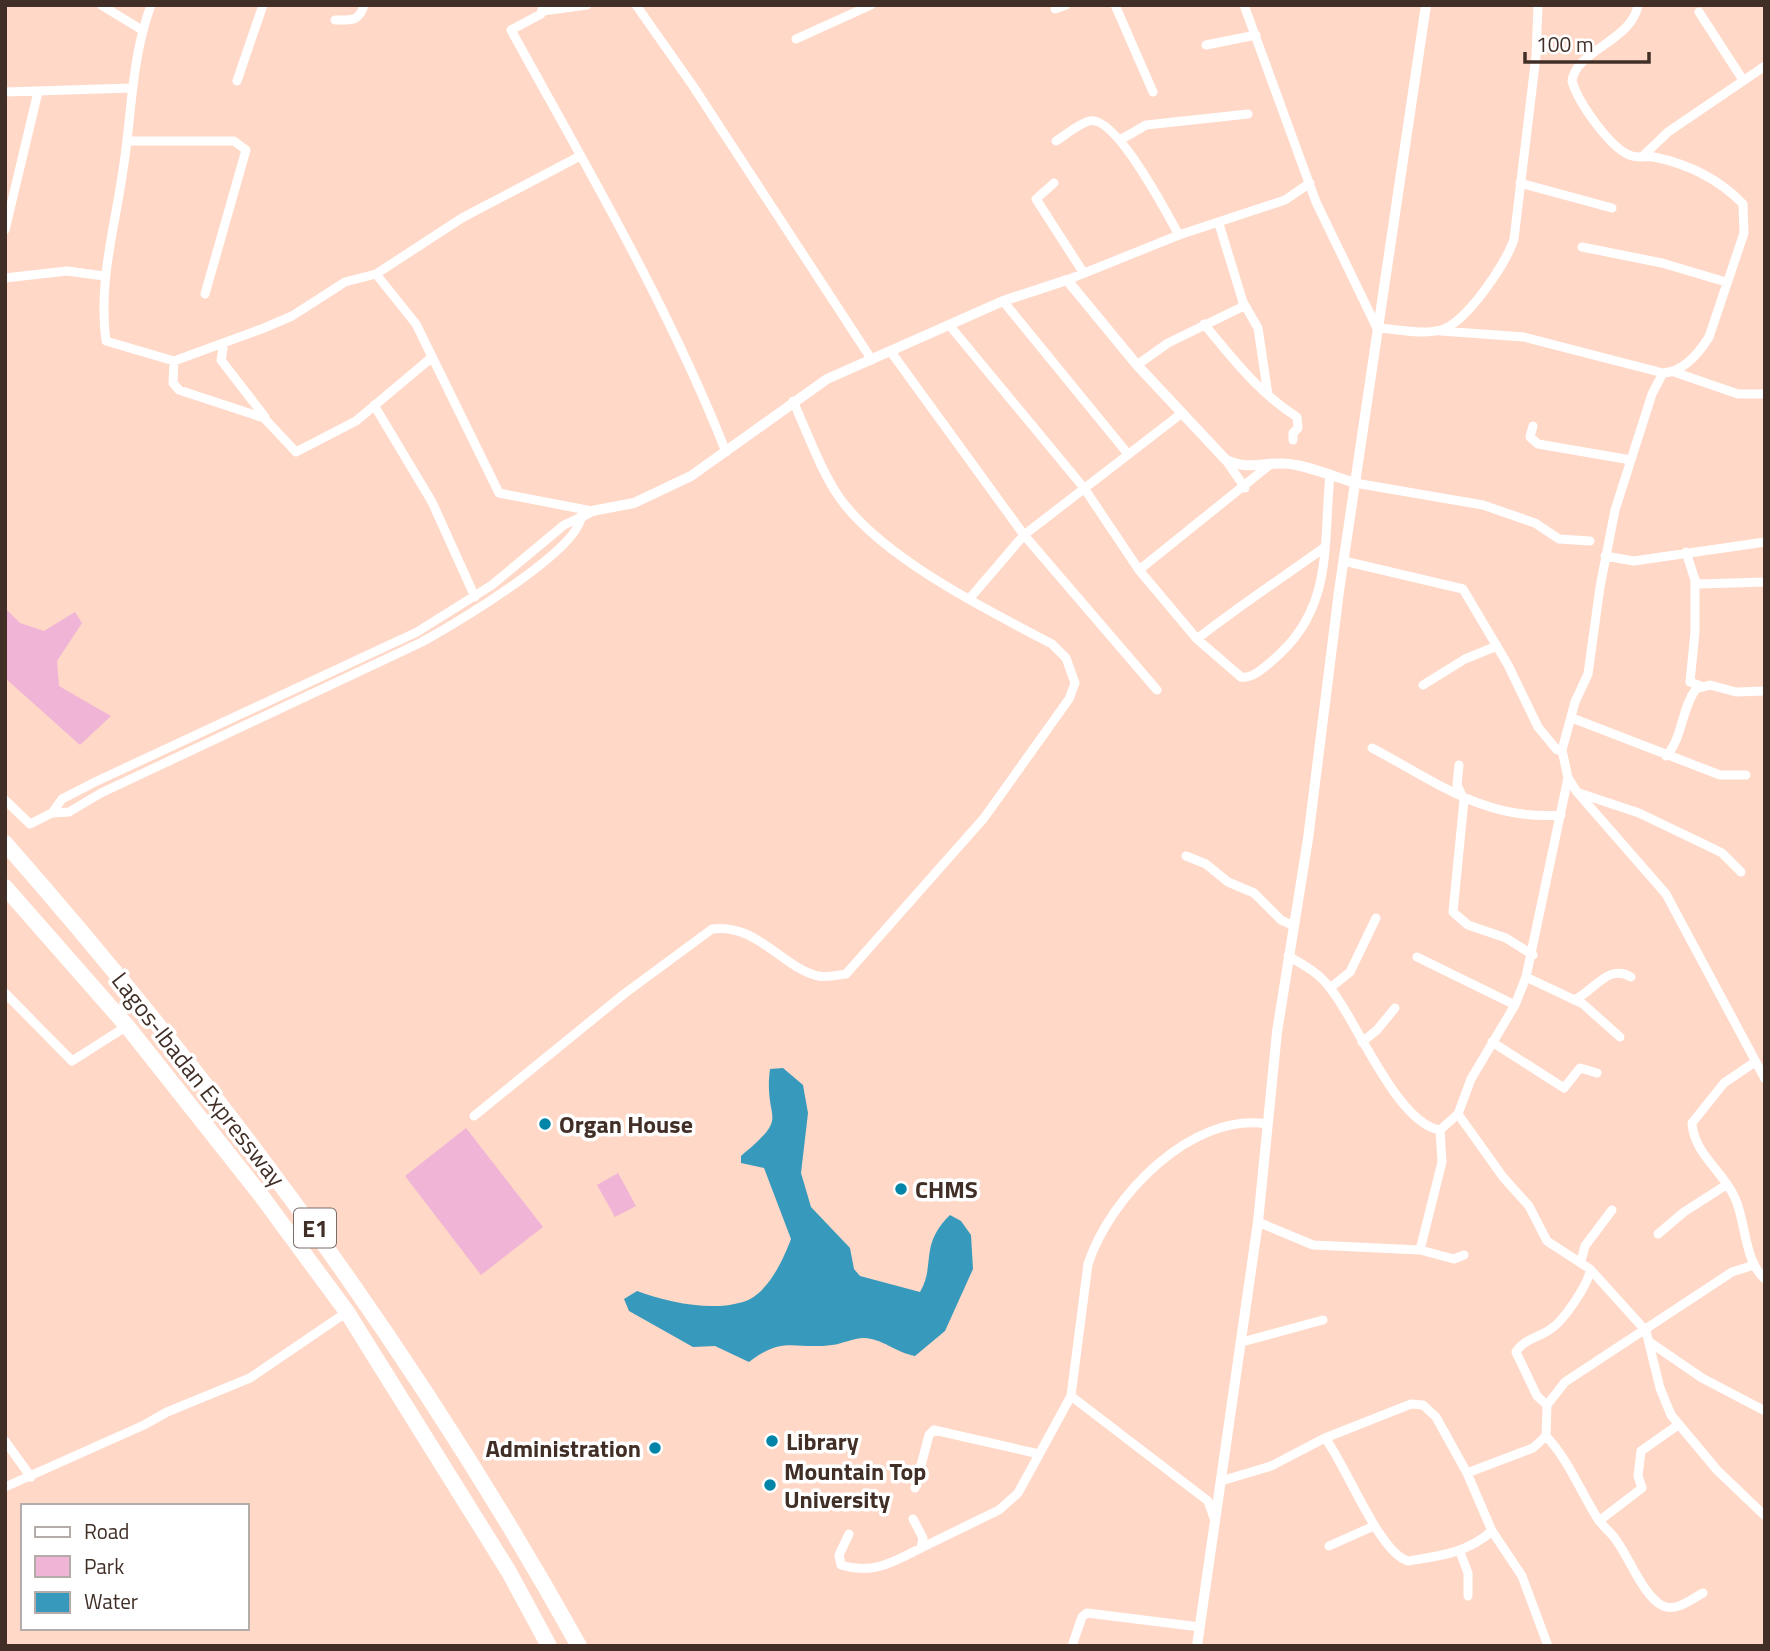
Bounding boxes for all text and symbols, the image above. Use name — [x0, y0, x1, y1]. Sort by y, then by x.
scale bar — [1525, 21, 1649, 65]
text: 100 m — [1536, 28, 1593, 60]
street label: Lagos-Ibadan Expressway — [103, 964, 295, 1195]
place label: Organ House — [559, 1106, 693, 1142]
marker: Organ House — [537, 1116, 553, 1132]
place label: CHMS — [915, 1171, 978, 1207]
marker: CHMS — [893, 1181, 909, 1197]
road number: E1 — [294, 1208, 336, 1247]
place label: Library — [786, 1423, 859, 1459]
place label: Administration — [485, 1430, 641, 1466]
marker: Library — [764, 1433, 780, 1449]
marker: Administration — [647, 1440, 663, 1456]
place label: Mountain Top University — [784, 1453, 926, 1517]
marker: Mountain Top University — [762, 1477, 778, 1493]
legend — [21, 1504, 248, 1630]
text: Road — [84, 1515, 129, 1547]
text: Park — [84, 1550, 124, 1582]
text: Water — [84, 1585, 138, 1617]

